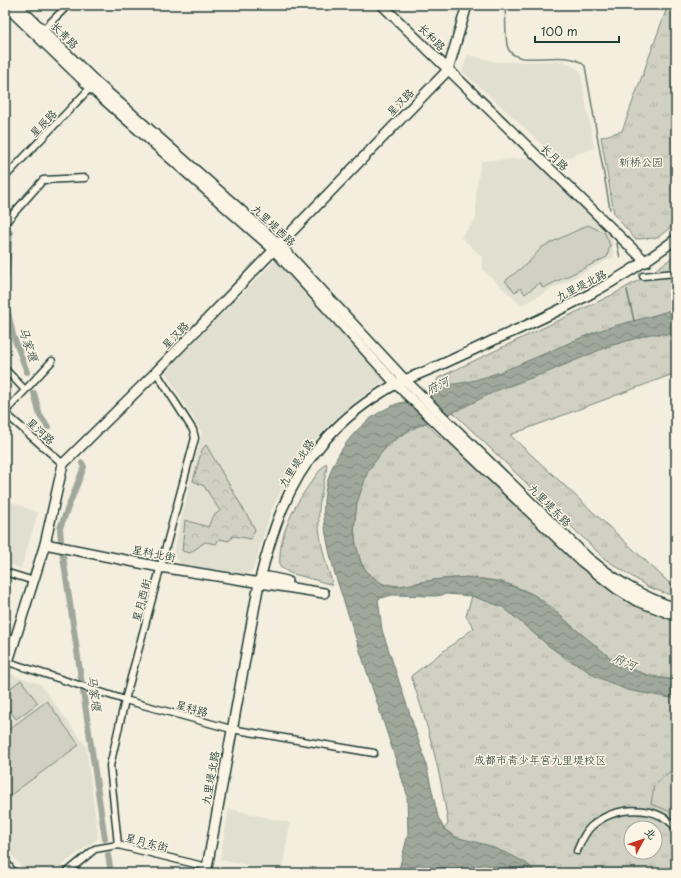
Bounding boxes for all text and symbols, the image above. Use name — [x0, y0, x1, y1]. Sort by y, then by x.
street label: 长青路 — [47, 17, 83, 53]
scale bar — [535, 18, 619, 44]
street label: 长和路 — [414, 19, 450, 55]
text: 100 m — [541, 22, 578, 40]
street label: 星汉路 — [382, 84, 418, 120]
street label: 星辰路 — [25, 105, 61, 141]
street label: 长月路 — [537, 139, 573, 175]
park label: 新桥公园 — [619, 153, 663, 170]
street label: 九里堤西路 — [248, 200, 300, 250]
street label: 九里堤北路 — [553, 265, 609, 305]
street label: 星汉路 — [157, 317, 193, 353]
water label: 马家堰 — [15, 324, 44, 366]
water label: 府河 — [422, 371, 454, 398]
street label: 星河路 — [23, 414, 59, 448]
street label: 九里堤北路 — [274, 435, 318, 491]
street label: 九里堤东路 — [525, 480, 575, 530]
street label: 星科北街 — [131, 540, 178, 566]
street label: 星月西街 — [127, 576, 155, 623]
water label: 府河 — [610, 648, 641, 675]
water label: 马家堰 — [84, 674, 107, 714]
street label: 星科路 — [174, 696, 210, 720]
street label: 九里堤北路 — [197, 749, 223, 807]
park label: 成都市青少年宫九里堤校区 — [474, 751, 606, 768]
north arrow — [623, 820, 663, 860]
text: 北 — [641, 824, 661, 843]
street label: 星月东街 — [124, 828, 171, 856]

